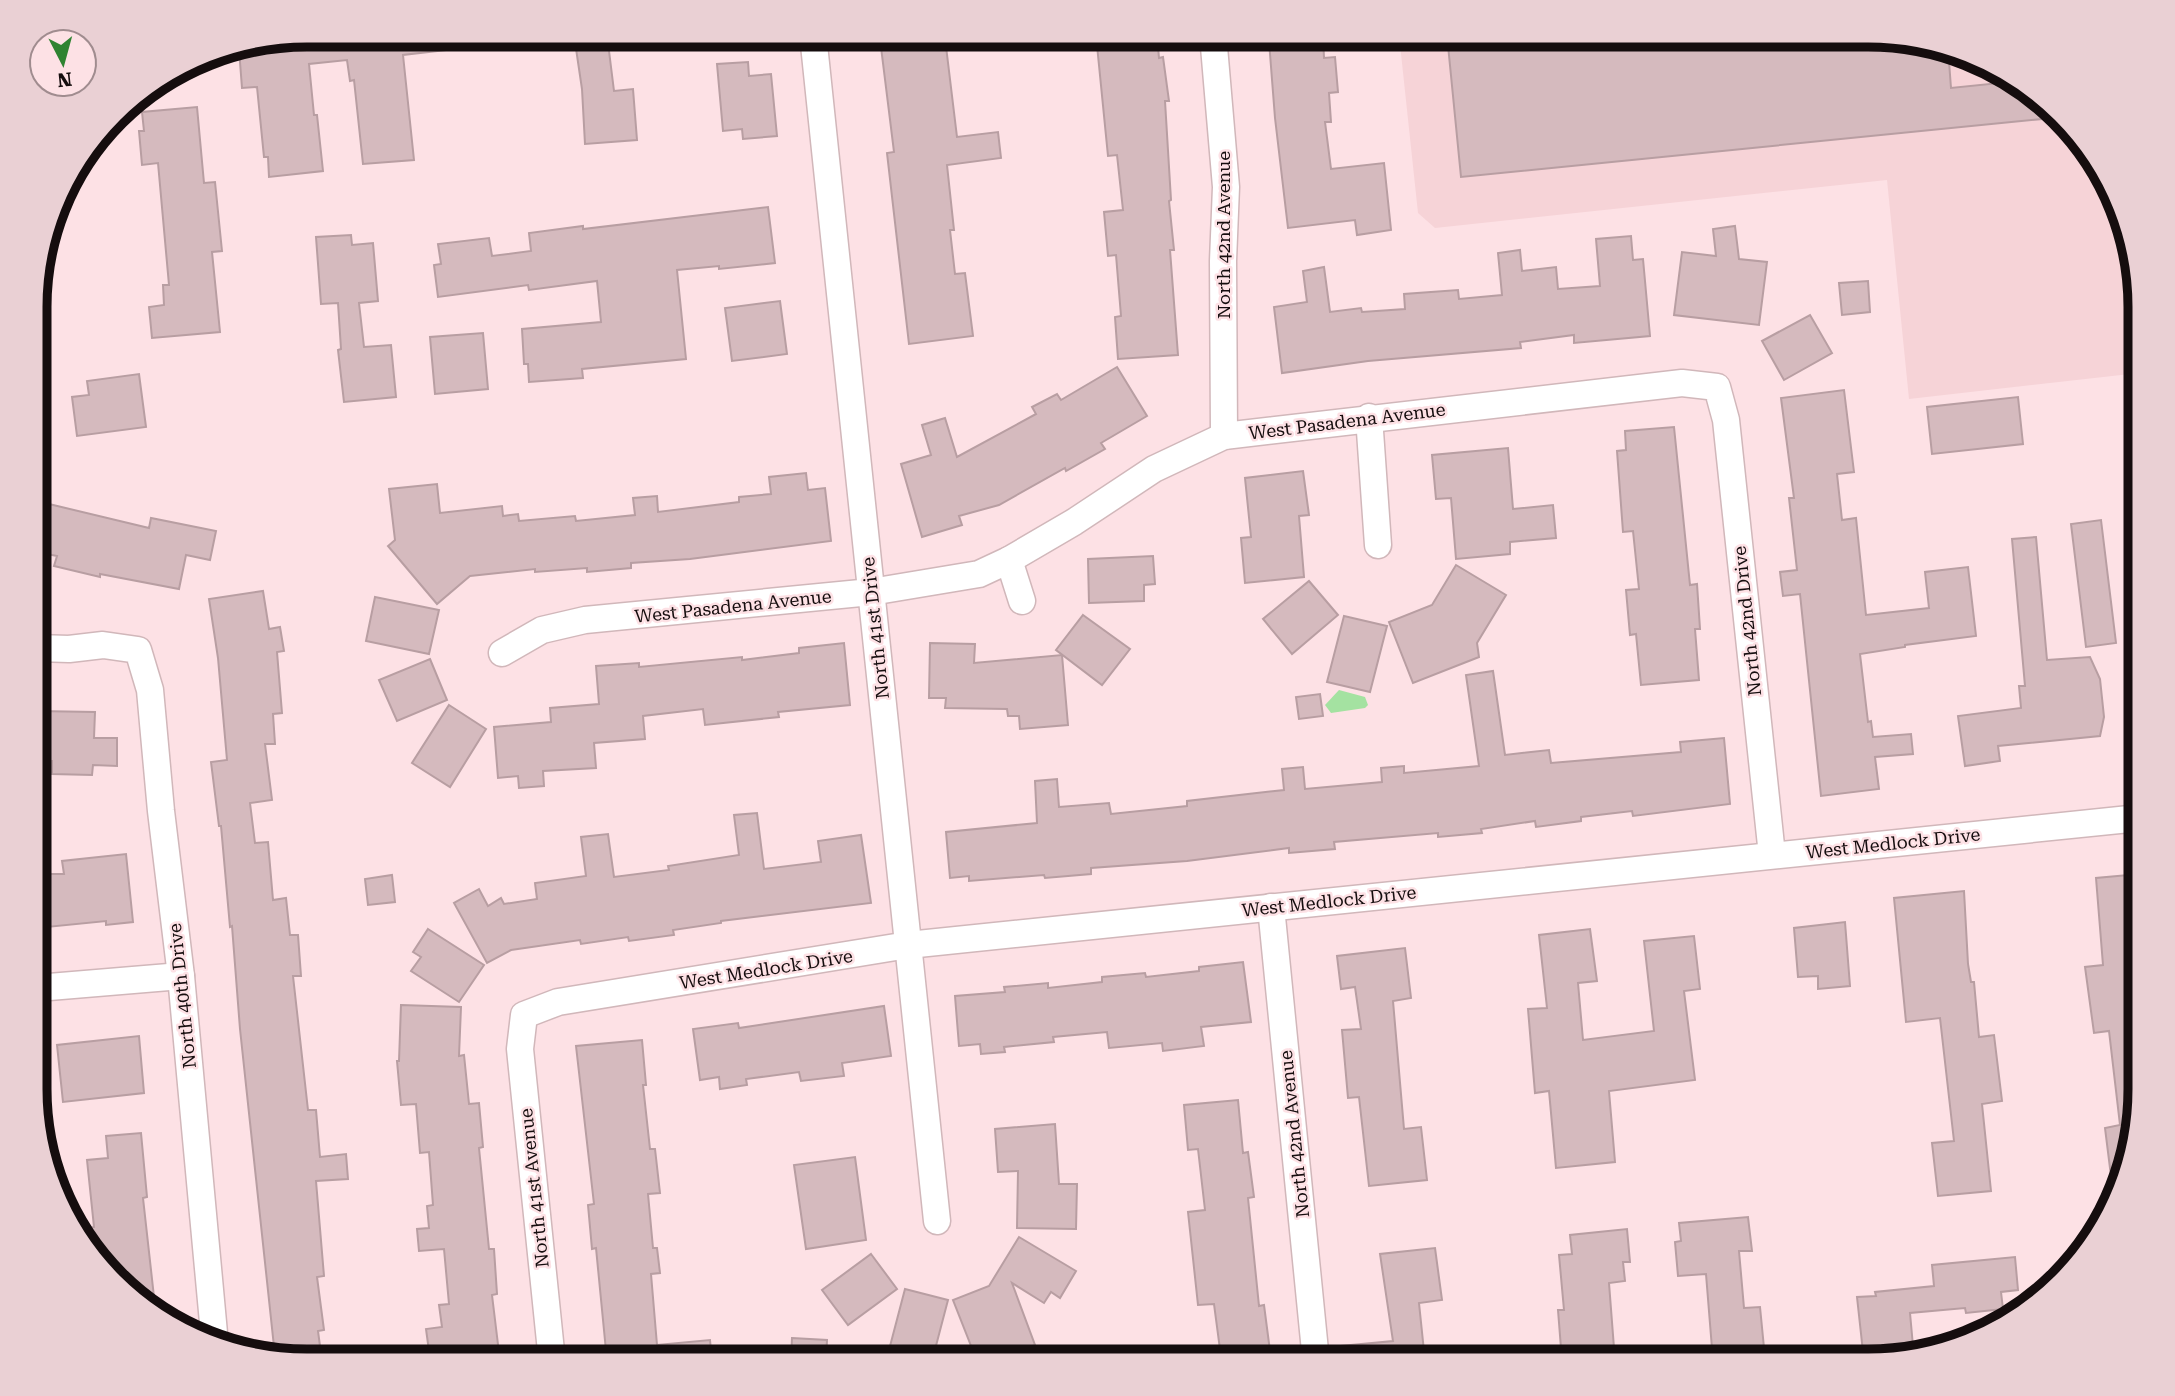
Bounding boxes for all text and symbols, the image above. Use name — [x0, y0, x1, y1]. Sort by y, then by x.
north arrow — [28, 28, 98, 98]
text: N — [56, 67, 73, 92]
street label: North 42nd Avenue — [1213, 151, 1234, 319]
street label: West Pasadena Avenue — [1247, 399, 1447, 443]
street label: North 42nd Drive — [1729, 545, 1765, 697]
street label: North 41st Drive — [857, 556, 893, 700]
street label: West Pasadena Avenue — [633, 585, 833, 627]
street label: West Medlock Drive — [1805, 823, 1981, 863]
street label: West Medlock Drive — [1241, 881, 1417, 921]
street label: North 40th Drive — [164, 922, 200, 1070]
street label: West Medlock Drive — [678, 945, 854, 993]
street label: North 42nd Avenue — [1275, 1049, 1313, 1219]
street label: North 41st Avenue — [515, 1107, 553, 1269]

